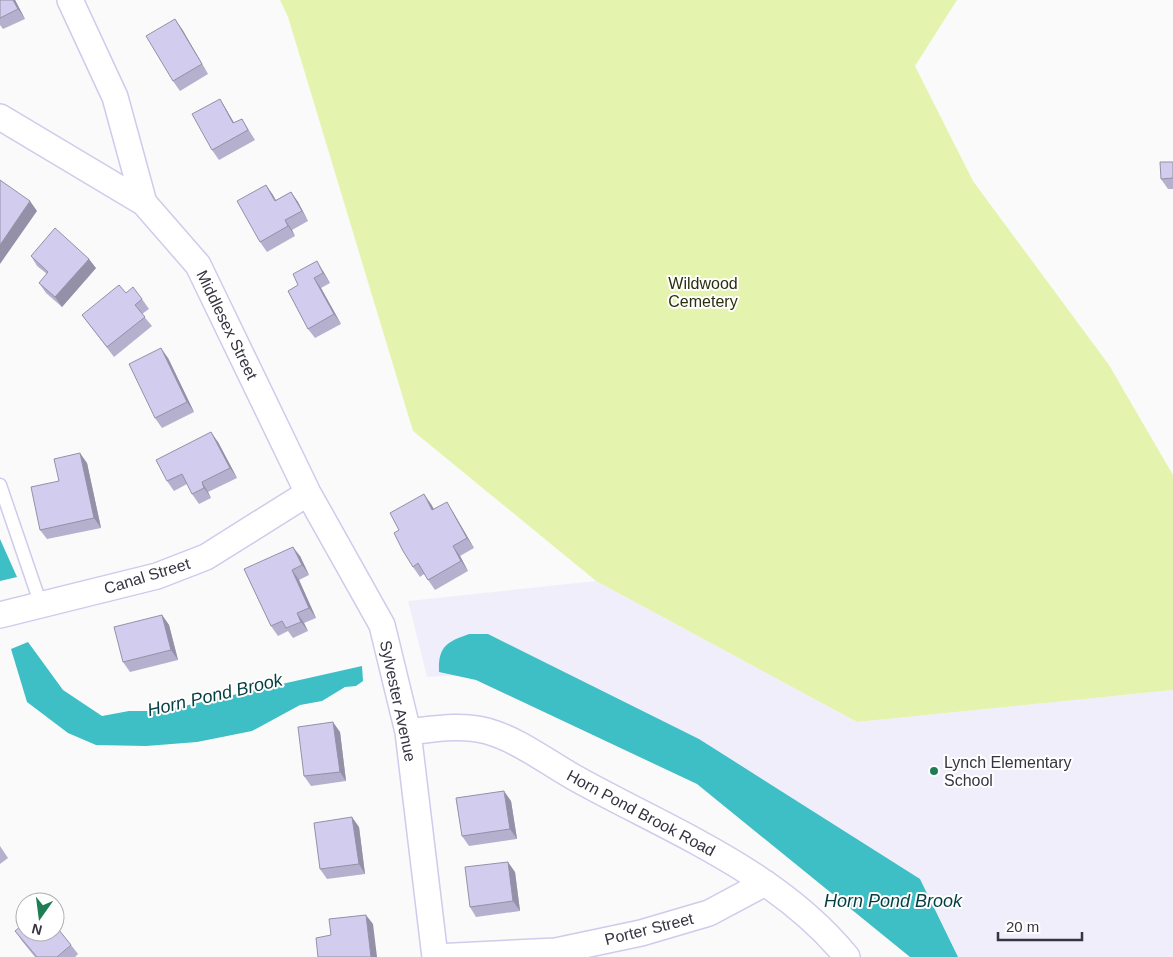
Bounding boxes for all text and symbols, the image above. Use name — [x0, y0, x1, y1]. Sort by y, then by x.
street label: Middlesex Street — [193, 268, 261, 383]
park label: Wildwood Cemetery — [668, 275, 738, 310]
street label: Canal Street — [102, 555, 193, 597]
street label: Sylvester Avenue — [377, 639, 419, 763]
water label: Horn Pond Brook — [145, 670, 285, 720]
place label: Lynch Elementary School — [944, 754, 1071, 789]
marker: Lynch Elementary School — [928, 765, 940, 777]
street label: Horn Pond Brook Road — [564, 767, 718, 859]
water label: Horn Pond Brook — [824, 891, 963, 911]
north arrow — [15, 892, 65, 942]
street label: Porter Street — [603, 910, 696, 948]
scale bar — [998, 910, 1082, 942]
text: 20 m — [1006, 918, 1039, 935]
text: N — [30, 921, 44, 939]

